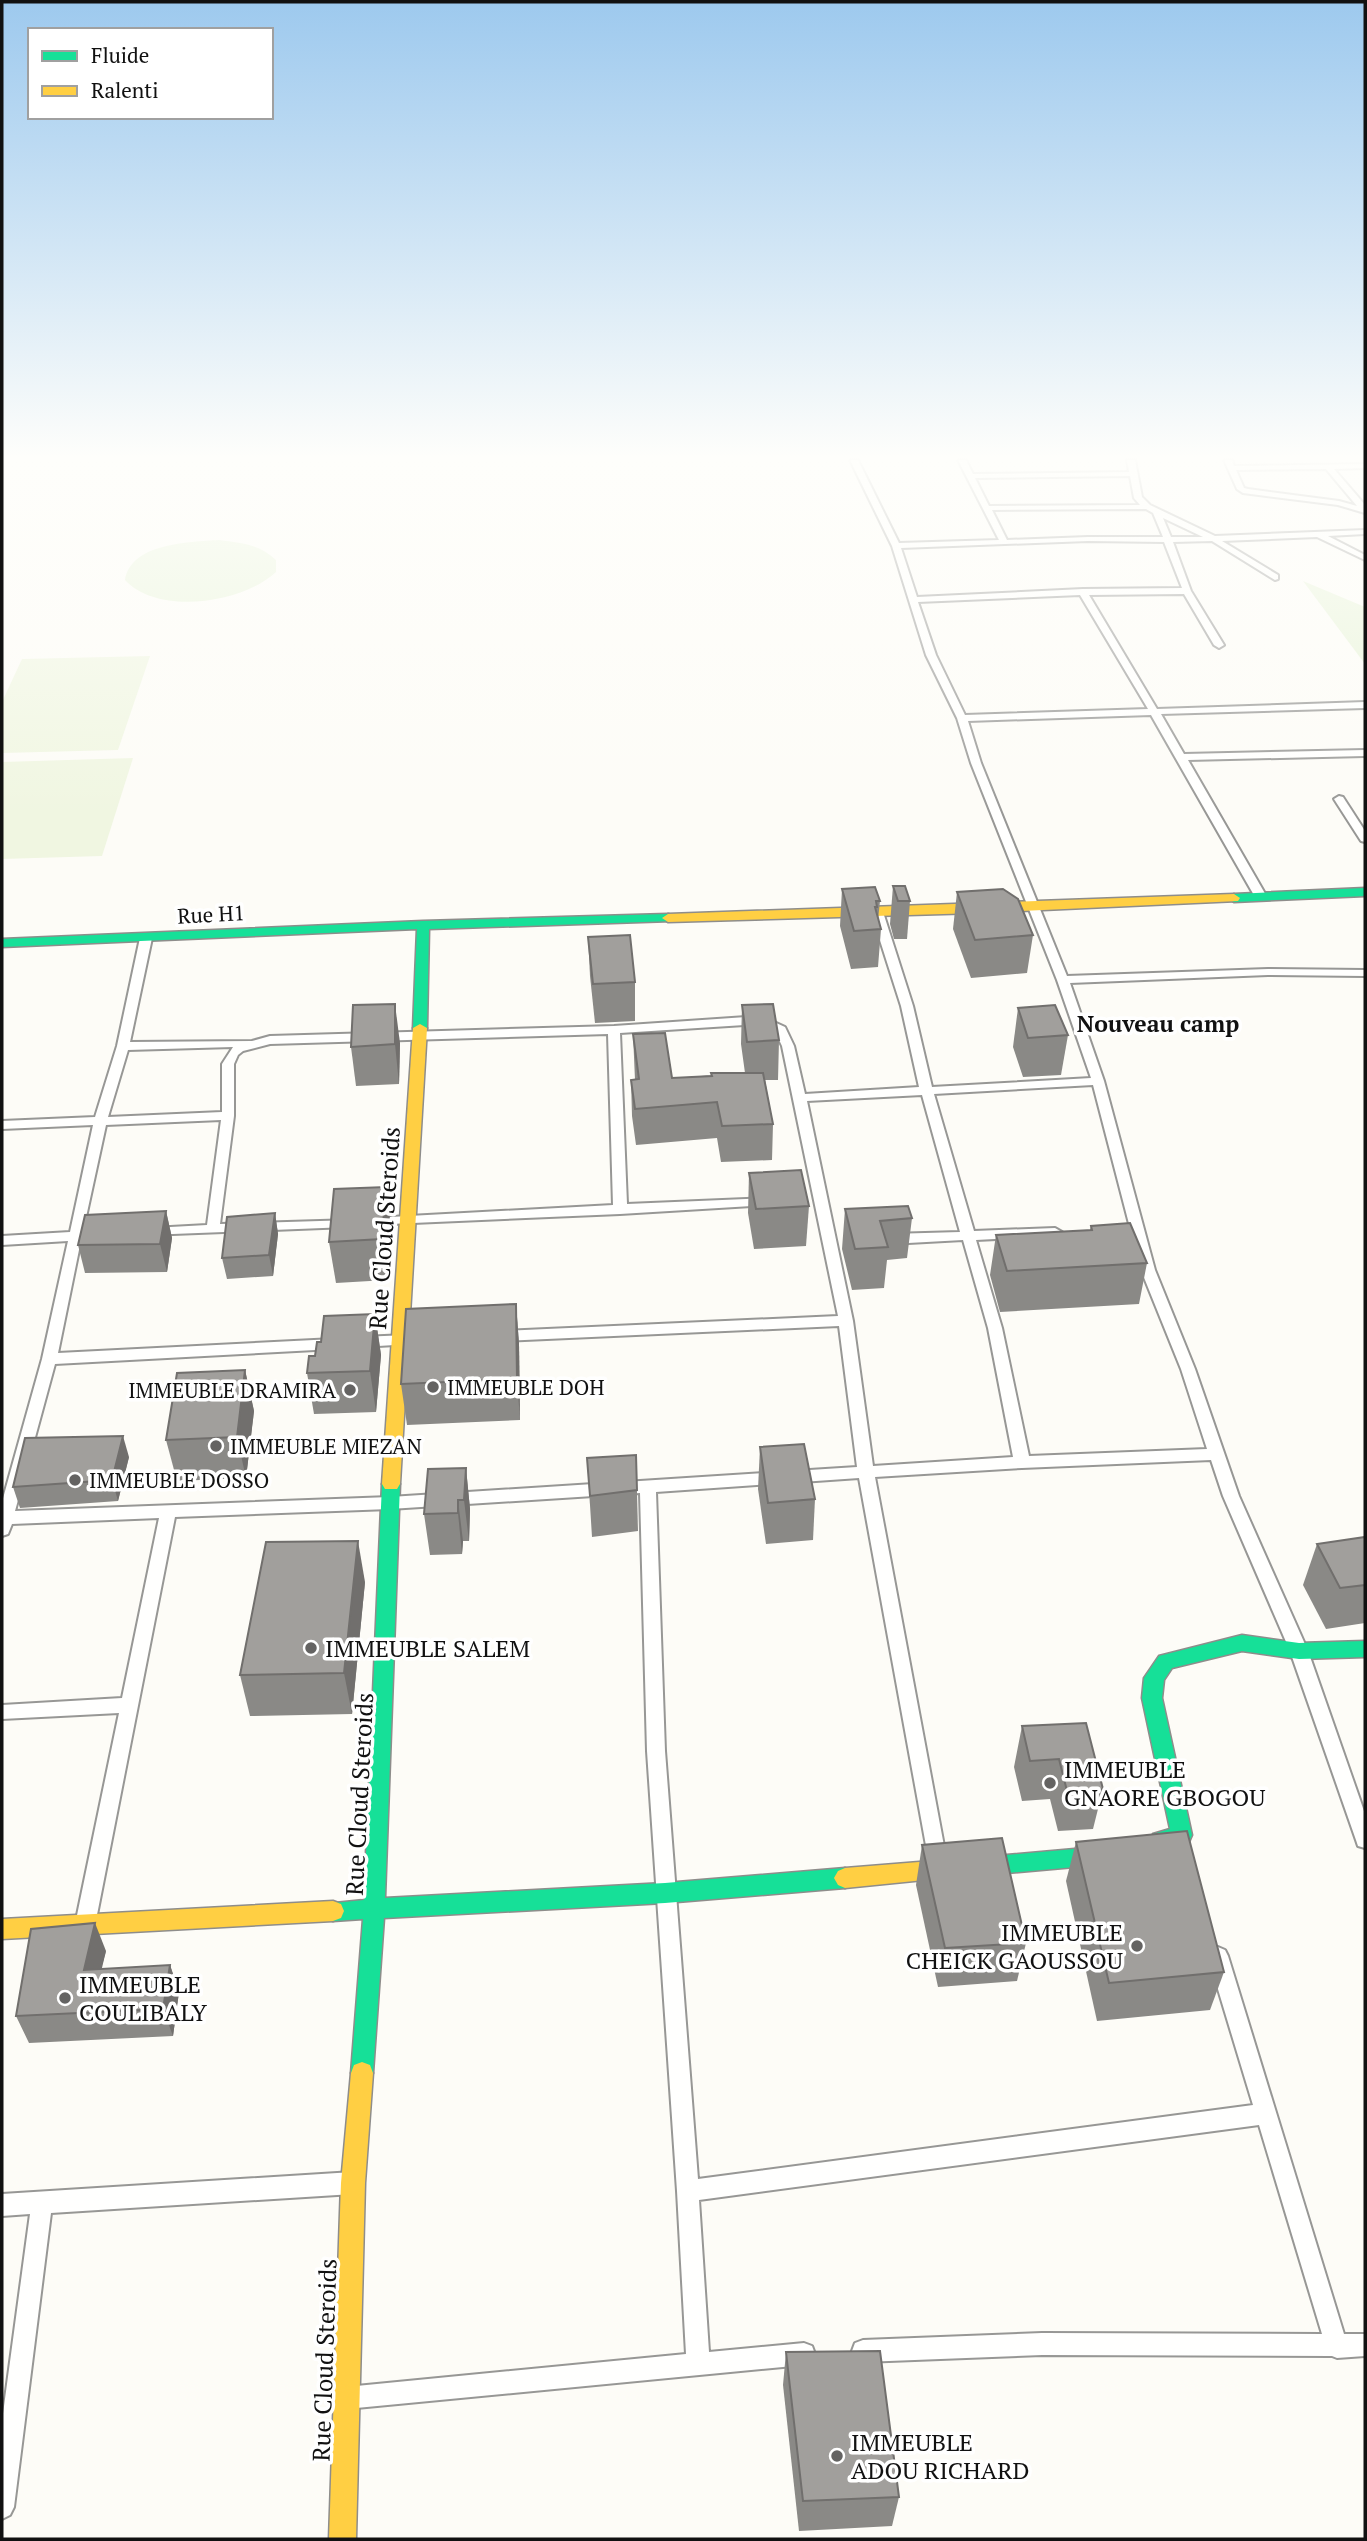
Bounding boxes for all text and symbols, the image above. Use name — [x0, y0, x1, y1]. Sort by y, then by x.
legend — [28, 28, 273, 119]
text: Fluide — [91, 41, 149, 69]
text: Ralenti — [91, 76, 158, 104]
street label: Rue H1 — [177, 898, 245, 930]
district label: Nouveau camp — [1077, 1008, 1239, 1039]
street label: Rue Cloud Steroids — [361, 1126, 407, 1330]
place label: IMMEUBLE DOH — [447, 1373, 605, 1401]
place label: IMMEUBLE DRAMIRA — [128, 1376, 337, 1404]
marker: IMMEUBLE DOH — [425, 1379, 441, 1395]
marker: IMMEUBLE DRAMIRA — [342, 1382, 358, 1398]
place label: IMMEUBLE MIEZAN — [230, 1432, 422, 1460]
marker: IMMEUBLE MIEZAN — [208, 1438, 224, 1454]
place label: IMMEUBLE DOSSO — [89, 1466, 269, 1494]
marker: IMMEUBLE DOSSO — [67, 1472, 83, 1488]
place label: IMMEUBLE SALEM — [325, 1632, 530, 1664]
marker: IMMEUBLE SALEM — [303, 1640, 319, 1656]
street label: Rue Cloud Steroids — [338, 1692, 380, 1896]
place label: IMMEUBLE GNAORE GBOGOU — [1064, 1753, 1265, 1813]
marker: IMMEUBLE GNAORE GBOGOU — [1042, 1775, 1058, 1791]
place label: IMMEUBLE CHEICK GAOUSSOU — [906, 1916, 1123, 1976]
marker: IMMEUBLE CHEICK GAOUSSOU — [1129, 1938, 1145, 1954]
place label: IMMEUBLE COULIBALY — [79, 1968, 207, 2028]
marker: IMMEUBLE COULIBALY — [57, 1990, 73, 2006]
street label: Rue Cloud Steroids — [304, 2258, 344, 2462]
place label: IMMEUBLE ADOU RICHARD — [851, 2426, 1029, 2486]
marker: IMMEUBLE ADOU RICHARD — [829, 2448, 845, 2464]

